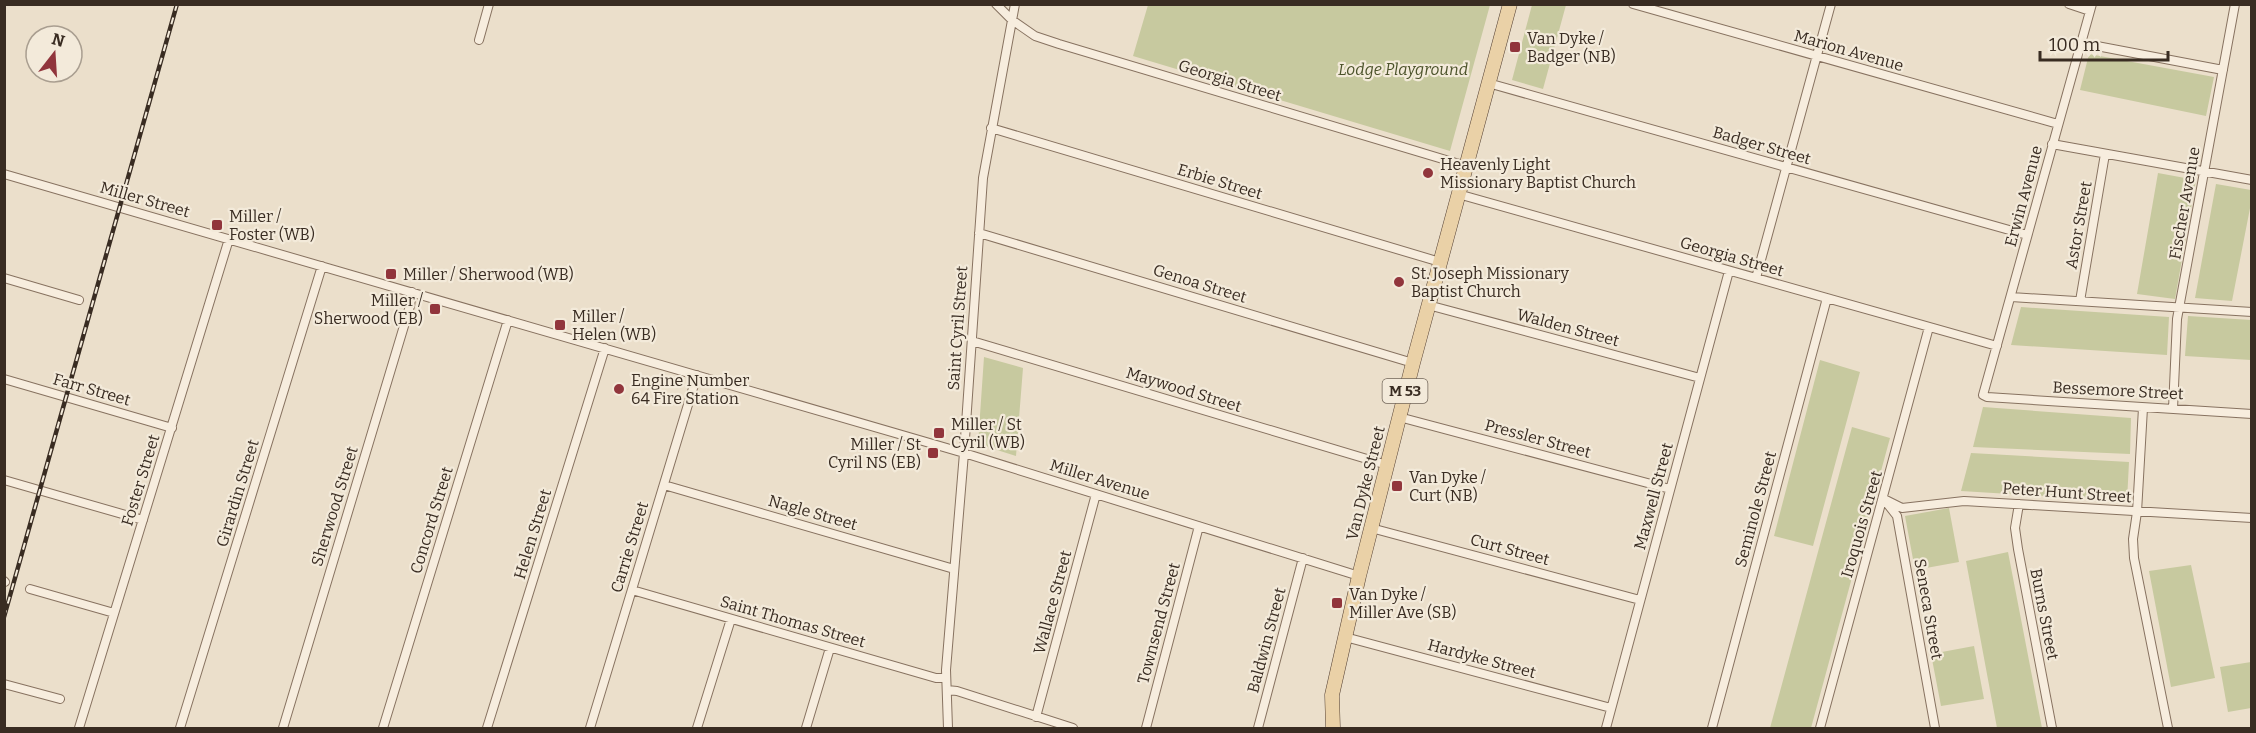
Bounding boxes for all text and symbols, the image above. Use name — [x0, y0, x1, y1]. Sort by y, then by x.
north arrow — [24, 24, 84, 84]
scale bar — [2040, 24, 2168, 62]
street label: Marion Avenue — [1792, 26, 1906, 75]
text: N — [50, 29, 67, 51]
place label: Van Dyke / Badger (NB) — [1527, 29, 1616, 66]
text: 100 m — [2049, 34, 2100, 56]
marker: Van Dyke / Badger (NB) — [1508, 40, 1522, 54]
street label: Georgia Street — [1176, 56, 1284, 105]
park label: Lodge Playground — [1338, 60, 1468, 79]
street label: Badger Street — [1711, 122, 1813, 169]
street label: Erwin Avenue — [2001, 143, 2046, 249]
street label: Fischer Avenue — [2165, 145, 2204, 261]
place label: Heavenly Light Missionary Baptist Church — [1440, 155, 1636, 192]
street label: Erbie Street — [1175, 160, 1265, 203]
marker: Heavenly Light Missionary Baptist Church — [1421, 166, 1435, 180]
street label: Miller Street — [98, 178, 192, 221]
street label: Astor Street — [2061, 179, 2096, 271]
place label: Miller / Foster (WB) — [229, 207, 315, 244]
marker: Miller / Foster (WB) — [210, 218, 224, 232]
street label: Georgia Street — [1678, 233, 1786, 280]
street label: Genoa Street — [1151, 260, 1249, 307]
place label: St. Joseph Missionary Baptist Church — [1411, 264, 1570, 301]
place label: Miller / Sherwood (WB) — [403, 265, 574, 284]
street label: Saint Cyril Street — [944, 265, 971, 391]
marker: Miller / Sherwood (WB) — [384, 267, 398, 281]
marker: St. Joseph Missionary Baptist Church — [1392, 275, 1406, 289]
place label: Miller / Sherwood (EB) — [314, 291, 424, 328]
marker: Miller / Sherwood (EB) — [428, 302, 442, 316]
street label: Walden Street — [1515, 305, 1621, 350]
place label: Miller / Helen (WB) — [572, 307, 656, 344]
marker: Miller / Helen (WB) — [553, 318, 567, 332]
street label: Maywood Street — [1124, 363, 1244, 416]
street label: Farr Street — [51, 369, 133, 410]
place label: Engine Number 64 Fire Station — [631, 371, 749, 408]
street label: Bessemore Street — [2052, 378, 2184, 403]
road number: M 53 — [1382, 379, 1428, 403]
marker: Engine Number 64 Fire Station — [612, 382, 626, 396]
place label: Miller / St Cyril (WB) — [951, 415, 1025, 452]
street label: Pressler Street — [1483, 415, 1593, 462]
street label: Van Dyke Street — [1342, 424, 1389, 542]
marker: Miller / St Cyril (WB) — [932, 426, 946, 440]
street label: Foster Street — [118, 432, 163, 528]
place label: Miller / St Cyril NS (EB) — [828, 435, 921, 472]
street label: Girardin Street — [212, 437, 263, 549]
street label: Maxwell Street — [1630, 440, 1677, 552]
street label: Sherwood Street — [307, 444, 362, 568]
marker: Miller / St Cyril NS (EB) — [926, 446, 940, 460]
street label: Seminole Street — [1731, 449, 1780, 569]
street label: Miller Avenue — [1048, 455, 1152, 504]
street label: Concord Street — [406, 464, 457, 576]
place label: Van Dyke / Curt (NB) — [1409, 468, 1487, 505]
street label: Iroquois Street — [1837, 468, 1886, 580]
marker: Van Dyke / Curt (NB) — [1390, 479, 1404, 493]
street label: Peter Hunt Street — [2002, 479, 2132, 507]
street label: Helen Street — [510, 487, 555, 581]
street label: Nagle Street — [766, 491, 860, 534]
street label: Carrie Street — [607, 499, 652, 595]
street label: Curt Street — [1468, 530, 1552, 569]
street label: Wallace Street — [1030, 548, 1076, 656]
street label: Seneca Street — [1910, 557, 1947, 661]
street label: Townsend Street — [1133, 560, 1184, 686]
street label: Burns Street — [2026, 567, 2063, 662]
street label: Baldwin Street — [1243, 585, 1290, 695]
place label: Van Dyke / Miller Ave (SB) — [1349, 585, 1457, 622]
street label: Saint Thomas Street — [718, 592, 868, 651]
marker: Van Dyke / Miller Ave (SB) — [1330, 596, 1344, 610]
street label: Hardyke Street — [1426, 635, 1538, 682]

